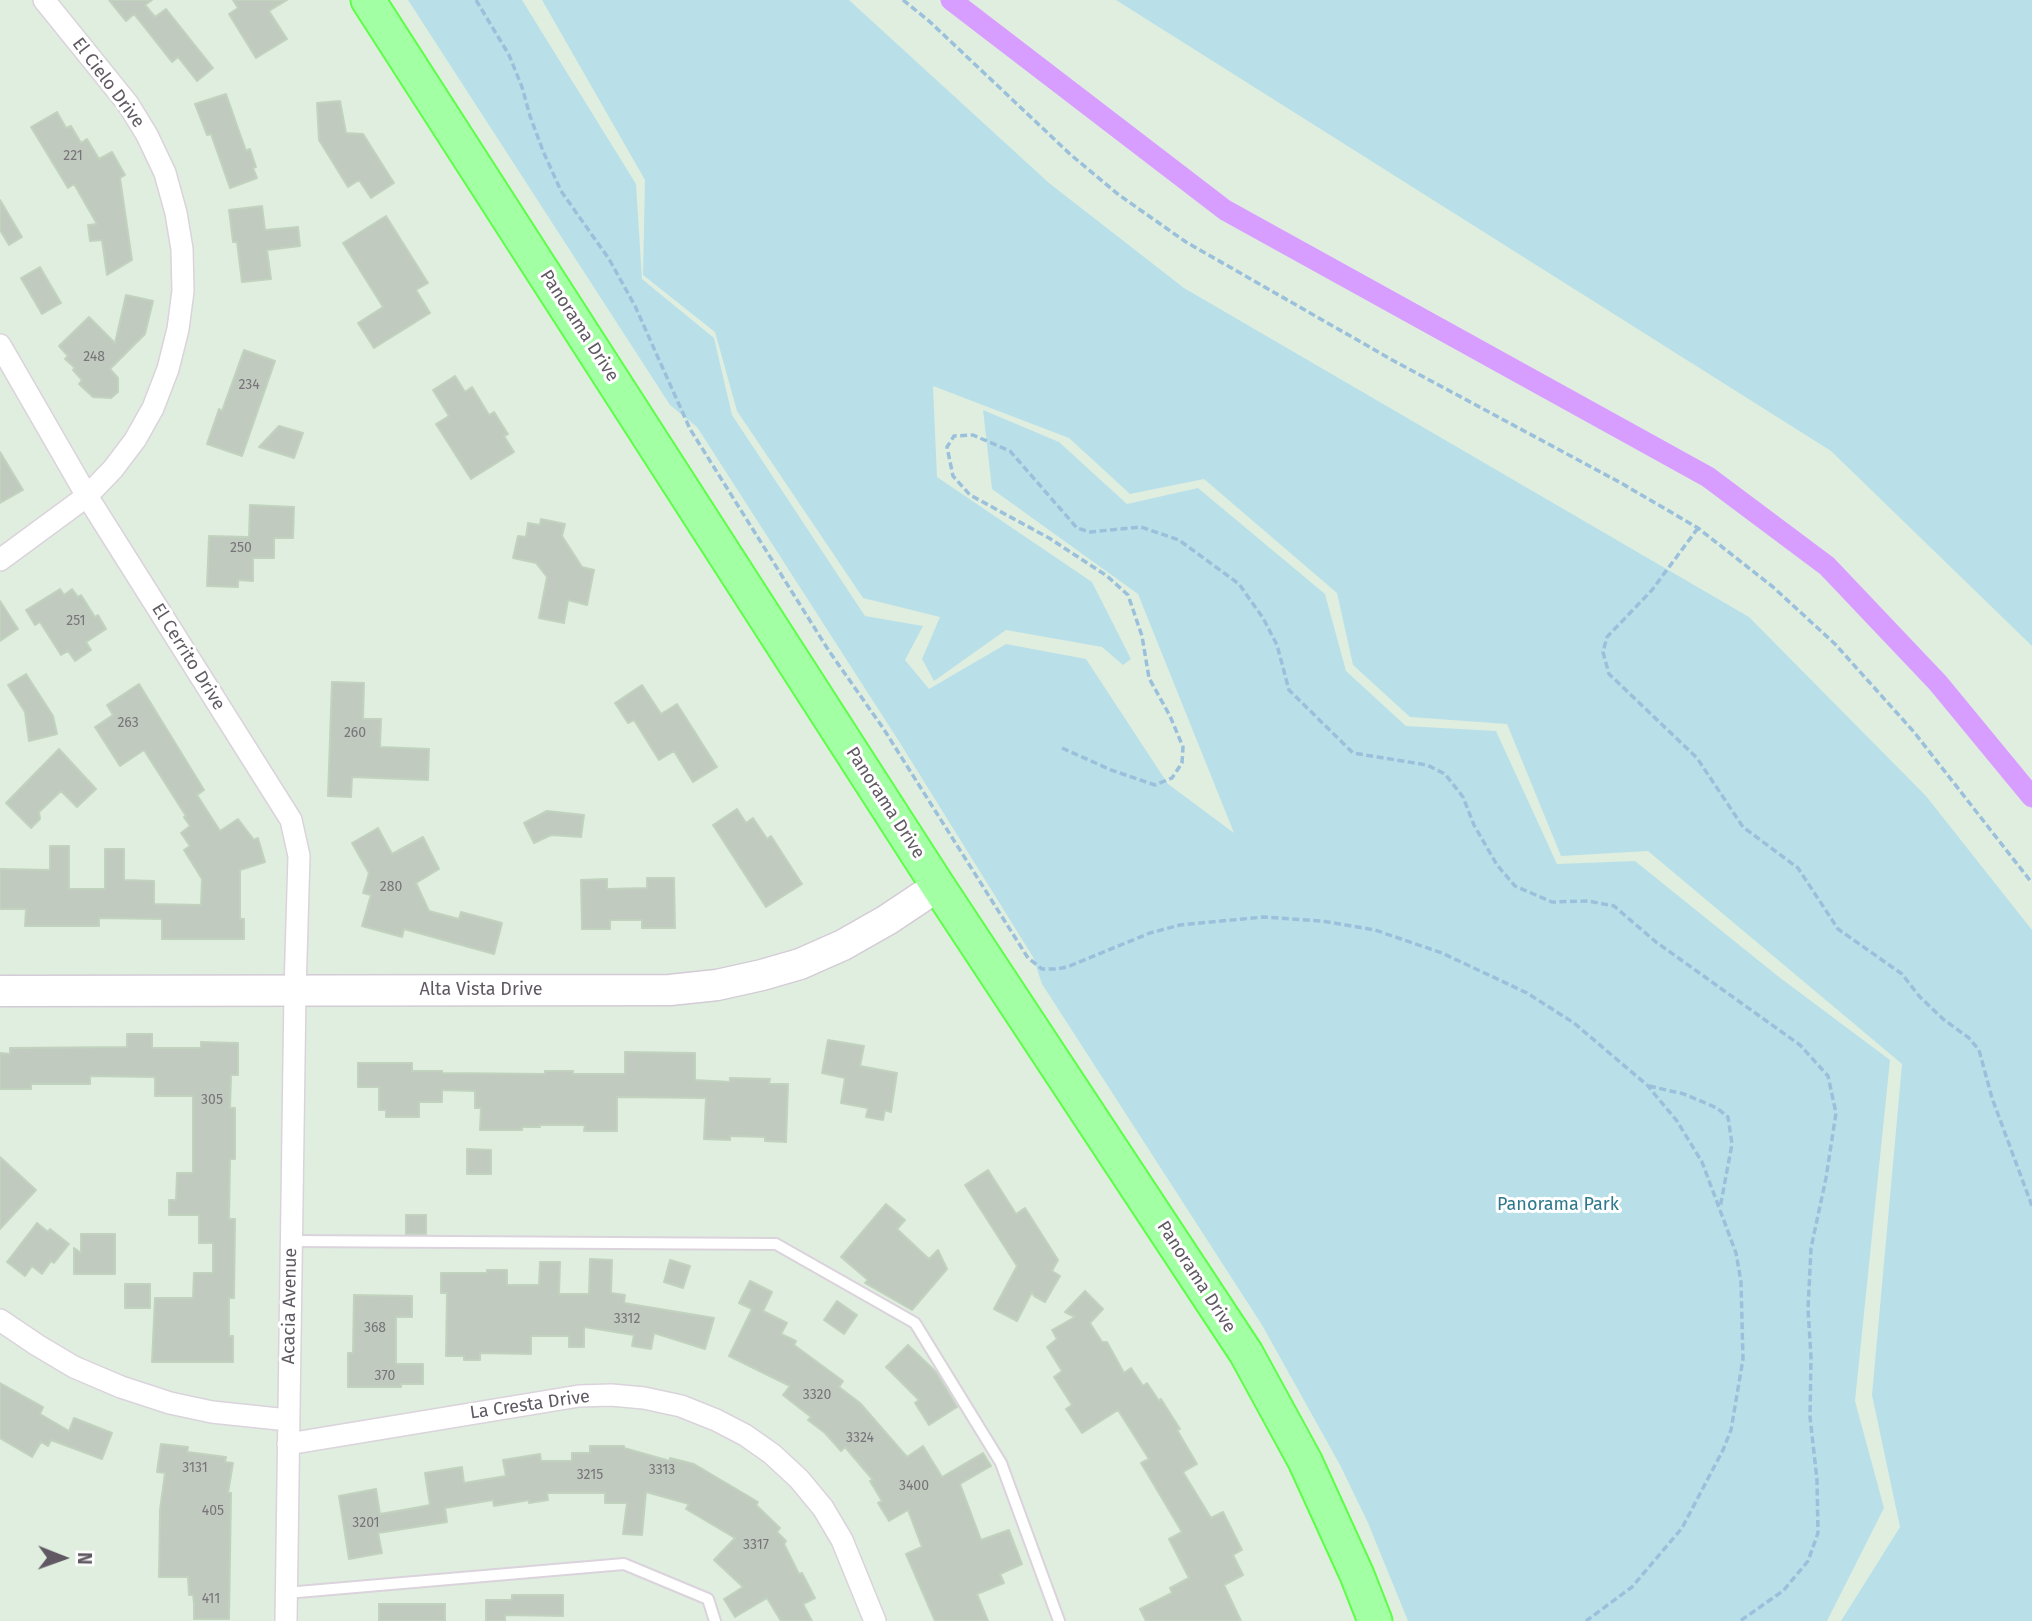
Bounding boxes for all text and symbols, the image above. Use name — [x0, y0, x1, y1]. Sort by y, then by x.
street label: El Cielo Drive — [67, 34, 149, 132]
house number: 221 — [63, 148, 83, 164]
street label: Panorama Drive — [535, 266, 623, 386]
house number: 248 — [83, 349, 105, 365]
house number: 234 — [238, 377, 260, 393]
house number: 250 — [230, 540, 252, 556]
street label: El Cerrito Drive — [147, 600, 229, 714]
house number: 251 — [66, 613, 86, 629]
house number: 263 — [117, 715, 139, 731]
house number: 260 — [344, 725, 366, 741]
street label: Panorama Drive — [841, 743, 929, 863]
house number: 280 — [380, 879, 402, 895]
street label: Alta Vista Drive — [419, 979, 543, 1001]
house number: 305 — [201, 1092, 223, 1108]
park label: Panorama Park — [1497, 1194, 1619, 1216]
street label: Panorama Drive — [1152, 1217, 1240, 1337]
street label: Acacia Avenue — [278, 1248, 302, 1364]
house number: 3312 — [614, 1311, 640, 1327]
house number: 368 — [364, 1320, 386, 1336]
house number: 370 — [375, 1368, 395, 1384]
street label: La Cresta Drive — [469, 1386, 591, 1424]
house number: 3320 — [803, 1387, 831, 1403]
house number: 3324 — [846, 1430, 874, 1446]
house number: 3131 — [182, 1460, 208, 1476]
house number: 3313 — [649, 1462, 675, 1478]
house number: 3215 — [577, 1467, 603, 1483]
house number: 3400 — [899, 1478, 929, 1494]
house number: 405 — [202, 1503, 224, 1519]
house number: 3201 — [352, 1515, 380, 1531]
north arrow — [28, 1523, 98, 1593]
house number: 3317 — [743, 1537, 769, 1553]
text: N — [73, 1552, 96, 1565]
house number: 411 — [202, 1591, 220, 1607]

